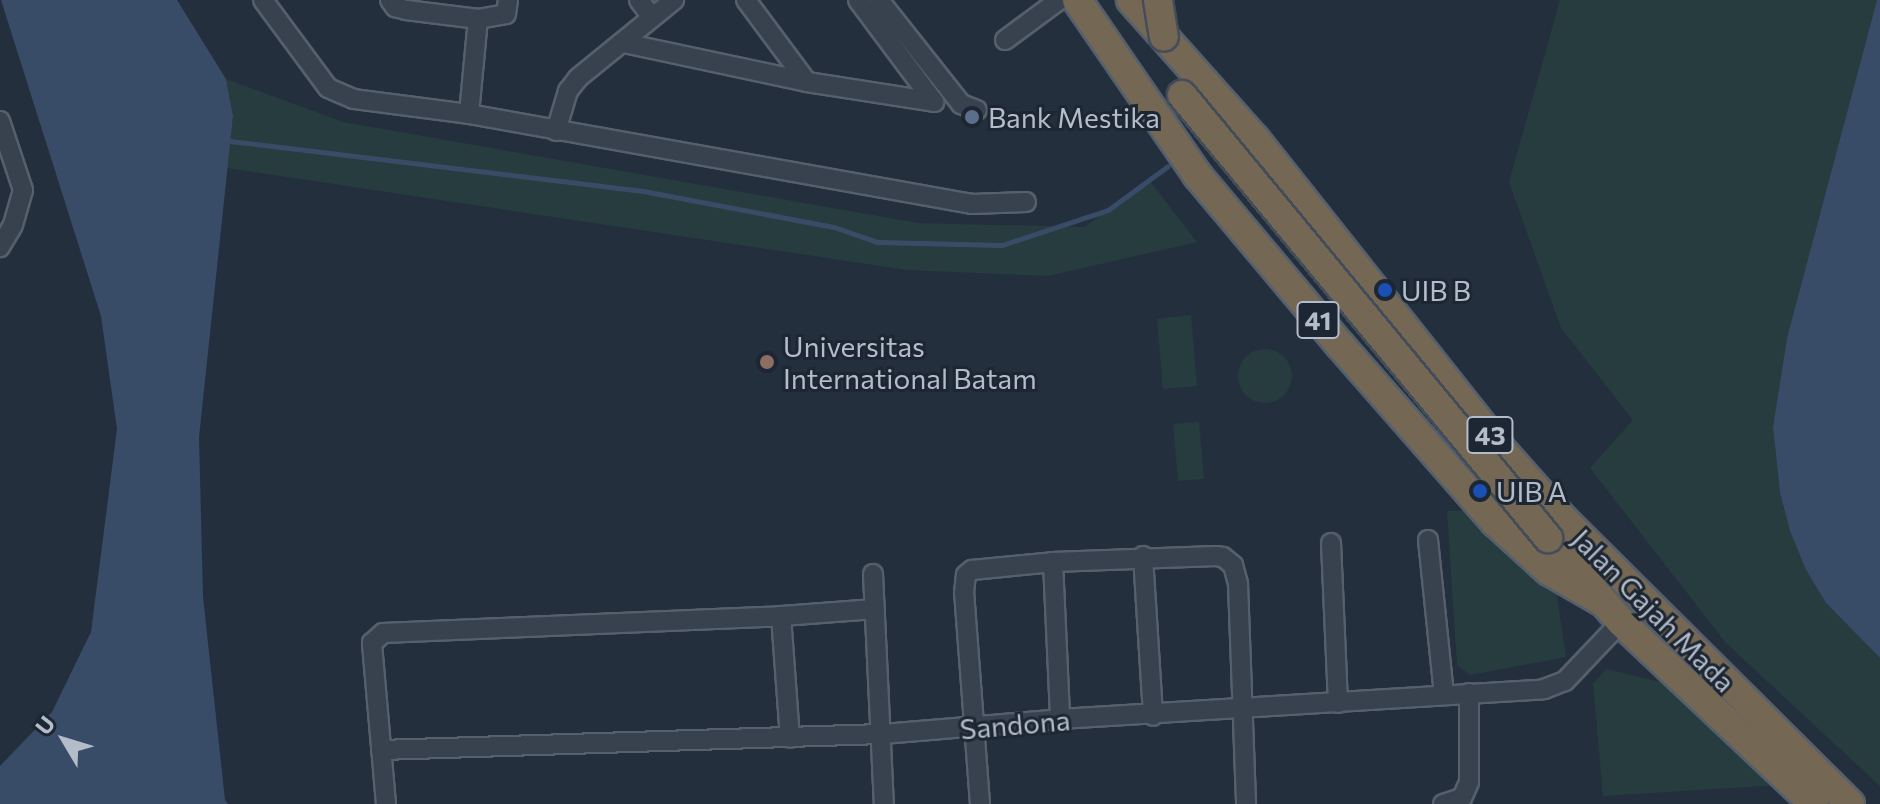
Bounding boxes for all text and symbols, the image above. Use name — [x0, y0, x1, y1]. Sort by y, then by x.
place label: Bank Mestika — [988, 100, 1160, 134]
marker: Bank Mestika — [963, 108, 981, 126]
place label: UIB B — [1401, 273, 1471, 307]
marker: UIB B — [1376, 281, 1394, 299]
road number: 41 — [1296, 298, 1340, 342]
place label: Universitas International Batam — [783, 329, 1037, 395]
marker: Universitas International Batam — [758, 353, 776, 371]
road number: 43 — [1466, 413, 1514, 457]
place label: UIB A — [1496, 474, 1567, 508]
marker: UIB A — [1471, 482, 1489, 500]
street label: Jalan Gajah Mada — [1566, 522, 1742, 698]
north arrow — [24, 700, 104, 780]
street label: Sandona — [958, 702, 1072, 746]
text: U — [29, 710, 60, 740]

